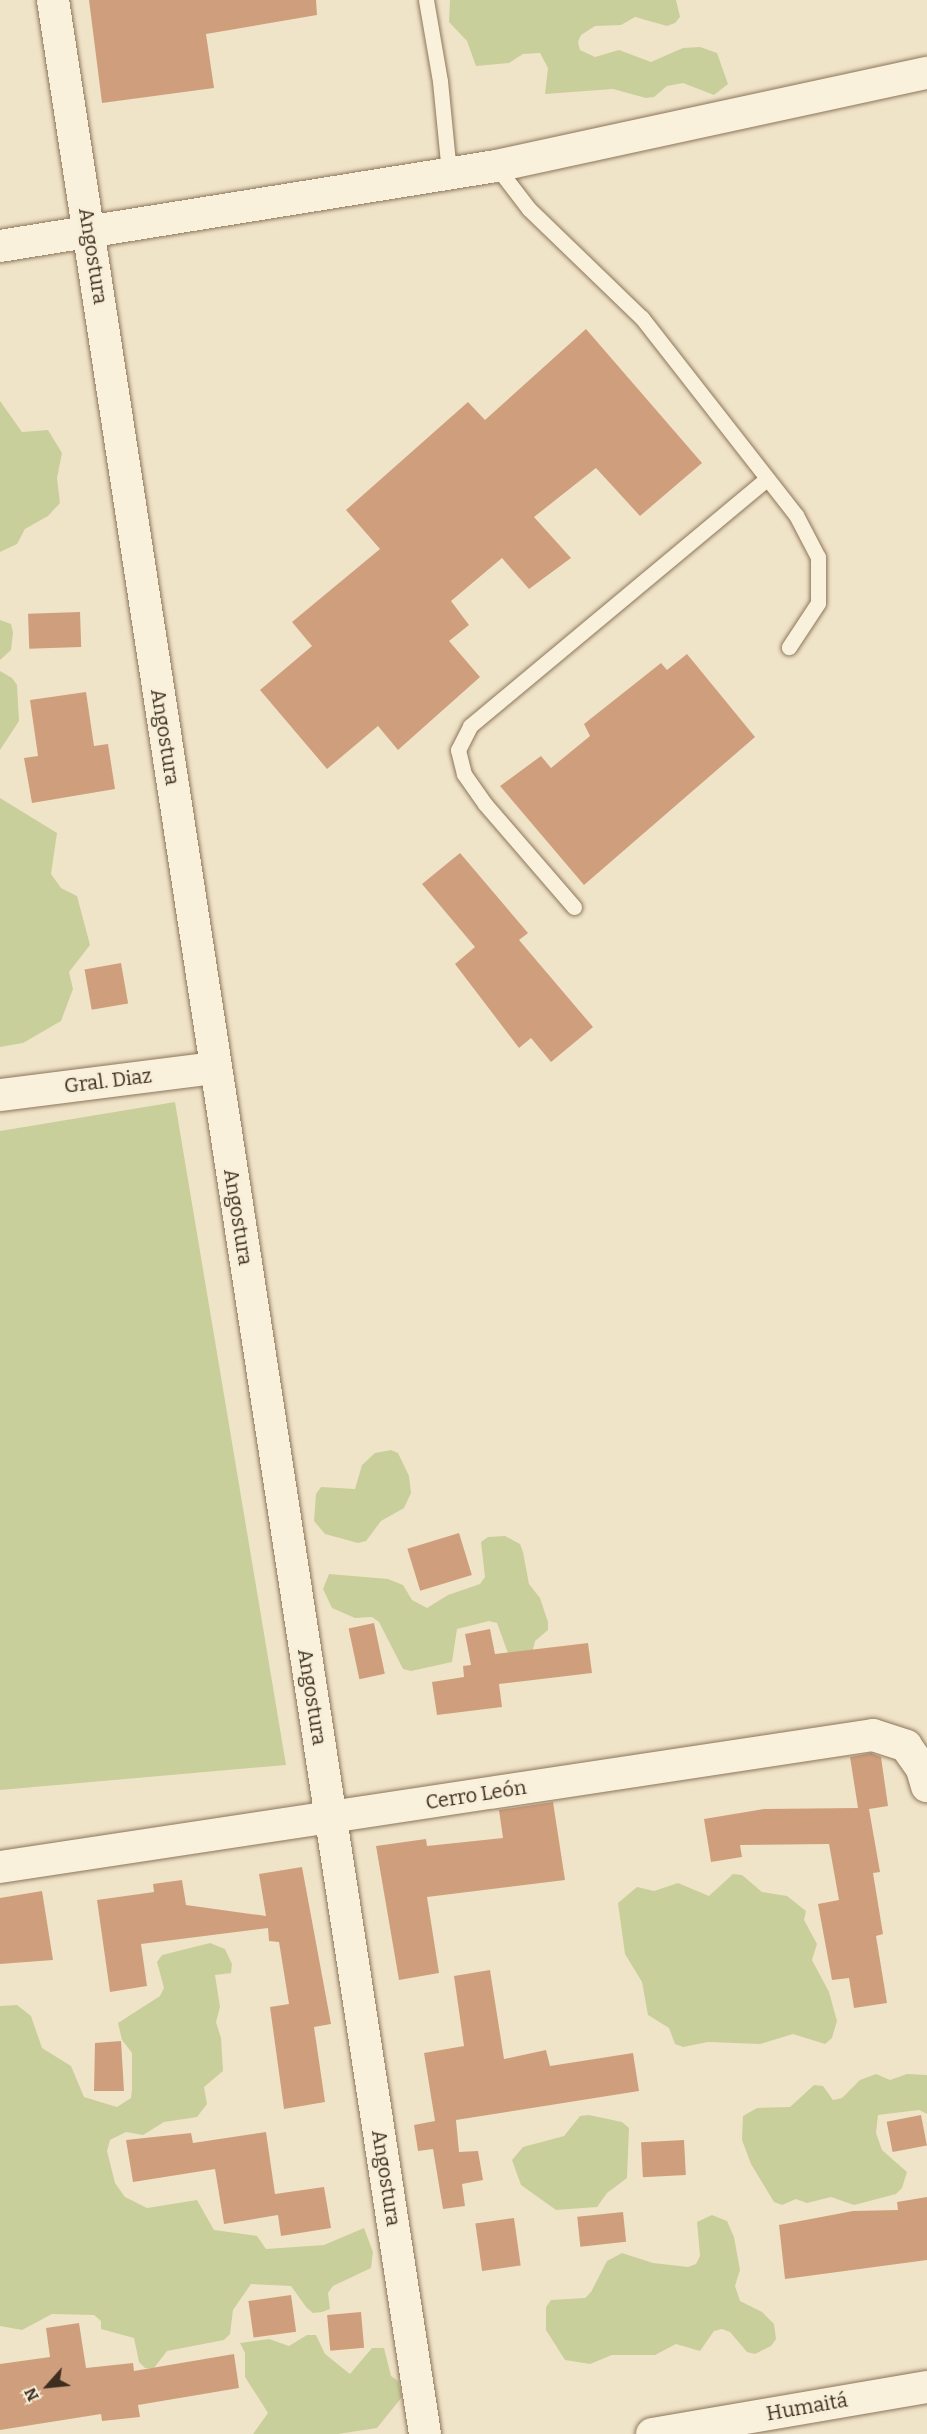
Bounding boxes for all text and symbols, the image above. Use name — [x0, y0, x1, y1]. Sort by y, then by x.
street label: Angostura — [74, 206, 112, 306]
street label: Angostura — [146, 687, 184, 787]
street label: Gral. Diaz — [63, 1064, 153, 1098]
street label: Angostura — [219, 1167, 257, 1267]
street label: Angostura — [293, 1647, 331, 1747]
street label: Cerro León — [424, 1775, 528, 1815]
street label: Angostura — [367, 2128, 405, 2228]
north arrow — [18, 2356, 78, 2416]
text: N — [20, 2385, 43, 2404]
street label: Humaitá — [764, 2388, 850, 2426]

